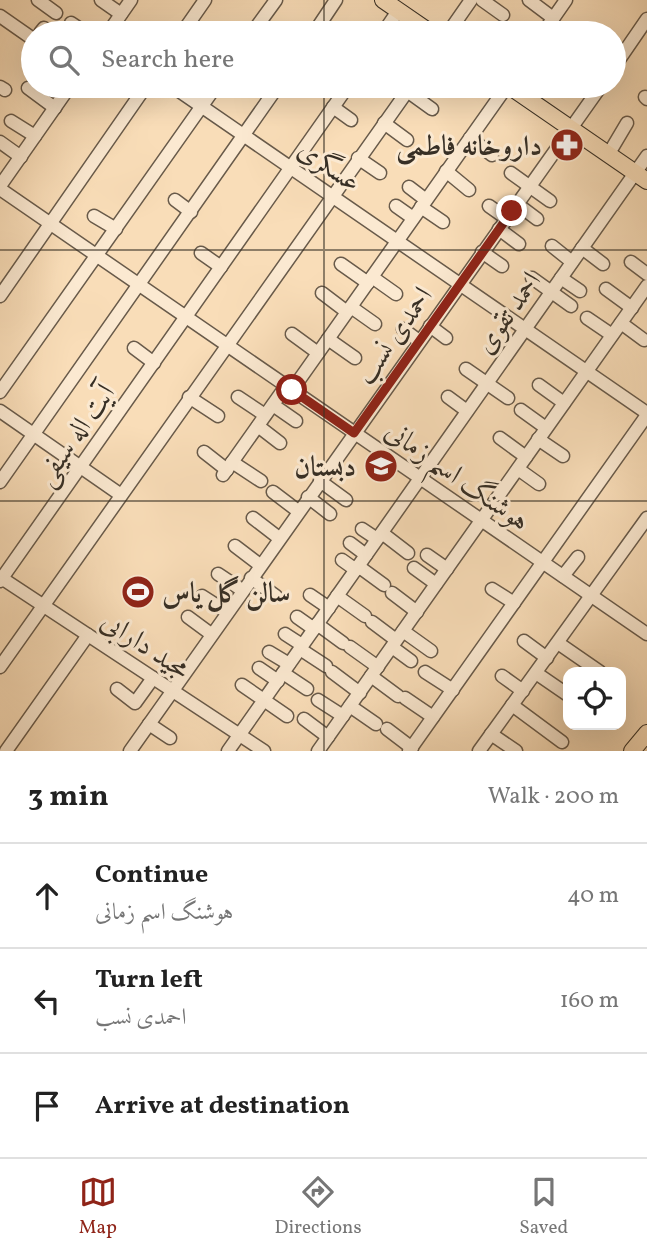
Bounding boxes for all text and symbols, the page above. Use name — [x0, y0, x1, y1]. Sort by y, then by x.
search box — [21, 21, 626, 98]
icon: search — [45, 41, 83, 79]
text: Search here — [101, 42, 234, 78]
pharmacy icon: داروخانه فاطمی — [548, 126, 586, 164]
place label: داروخانه فاطمی — [396, 128, 542, 167]
street label: عسگری — [289, 131, 368, 203]
route end — [496, 195, 527, 226]
street label: احمد تقوی — [467, 264, 551, 362]
street label: احمدی نسب — [347, 280, 443, 393]
street label: آیت اله سیفی — [27, 374, 127, 494]
route start — [276, 374, 307, 405]
street label: هوشنگ اسم زمانی — [373, 413, 537, 546]
school or university icon: دبستان — [362, 447, 400, 485]
place label: دبستان — [294, 449, 356, 488]
sports icon: سالن گل یاس — [119, 573, 157, 611]
place label: سالن گل یاس — [162, 575, 290, 614]
street label: مجید دارابی — [92, 603, 197, 689]
map controls — [563, 667, 626, 730]
button: locate — [563, 667, 626, 730]
text: 3 min — [28, 776, 109, 818]
text: Walk · 200 m — [488, 781, 619, 813]
text: Continue — [95, 857, 208, 893]
icon: ahead — [28, 877, 66, 915]
text: 40 m — [567, 880, 619, 912]
text: هوشنگ اسم زمانی — [95, 897, 233, 929]
text: Turn left — [95, 962, 203, 998]
icon: left — [28, 982, 66, 1020]
text: 160 m — [560, 985, 619, 1017]
text: احمدی نسب — [95, 1002, 186, 1034]
icon: arrive — [28, 1087, 66, 1125]
text: Arrive at destination — [95, 1088, 350, 1124]
tab: Map — [79, 1173, 117, 1241]
tab: Directions — [275, 1173, 362, 1241]
tab: Saved — [519, 1173, 568, 1241]

